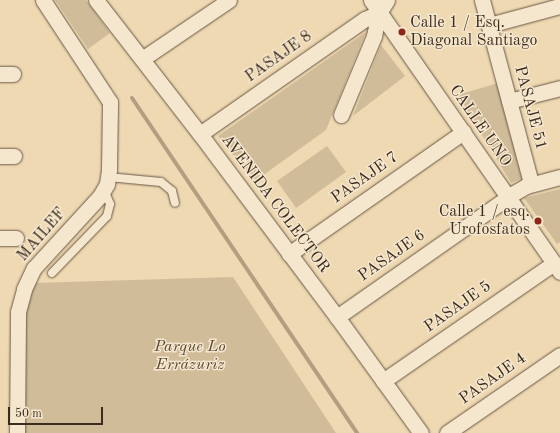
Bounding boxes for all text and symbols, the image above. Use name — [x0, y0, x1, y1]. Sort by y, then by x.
place label: Calle 1 / Esq. Diagonal Santiago — [410, 13, 537, 51]
street label: PASAJE 8 — [242, 27, 316, 87]
marker: Calle 1 / Esq. Diagonal Santiago — [397, 27, 407, 37]
street label: PASAJE 51 — [510, 64, 550, 152]
street label: CALLE UNO — [445, 82, 515, 170]
street label: AVENIDA COLECTOR — [217, 131, 333, 277]
street label: PASAJE 7 — [328, 148, 402, 208]
place label: Calle 1 / esq. Urofosfatos — [439, 202, 530, 240]
street label: MAILEF — [14, 204, 70, 266]
marker: Calle 1 / esq. Urofosfatos — [533, 216, 543, 226]
street label: PASAJE 6 — [355, 226, 429, 286]
street label: PASAJE 5 — [421, 277, 495, 337]
park label: Parque Lo Errázuriz — [154, 337, 226, 375]
street label: PASAJE 4 — [456, 349, 530, 409]
scale bar — [10, 399, 105, 425]
text: 50 m — [15, 408, 42, 420]

